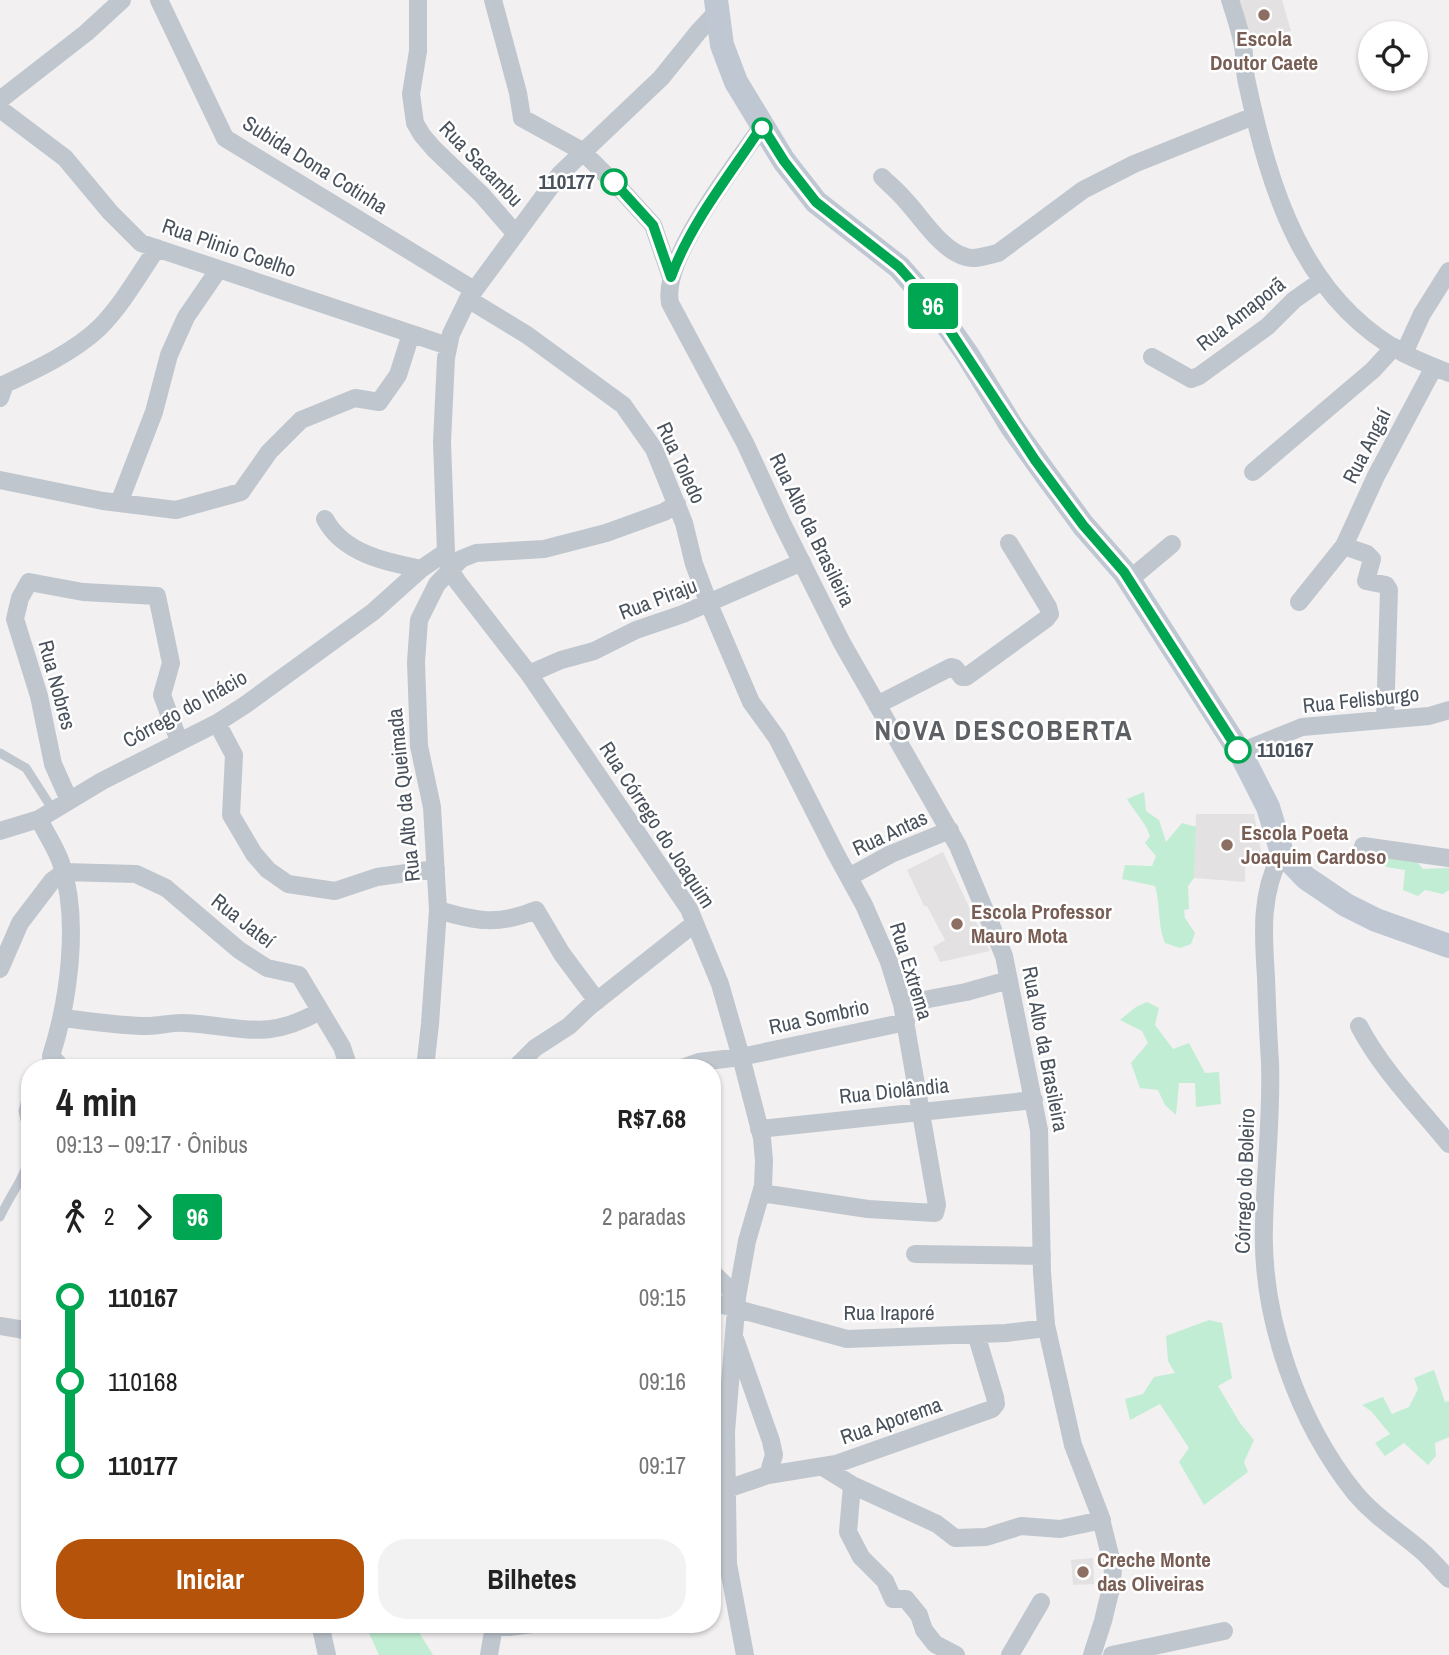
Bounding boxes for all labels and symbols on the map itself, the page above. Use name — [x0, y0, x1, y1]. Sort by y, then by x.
marker: Escola Doutor Caete — [1256, 7, 1272, 23]
place label: Escola Doutor Caete — [1210, 24, 1318, 77]
street label: Subida Dona Cotinha — [237, 108, 394, 221]
street label: Rua Sacambu — [433, 114, 530, 213]
unlabelled marker — [752, 118, 772, 138]
place label: 110177 — [538, 167, 595, 196]
marker: 110177 — [601, 169, 627, 195]
street label: Rua Plinio Coelho — [158, 211, 300, 284]
street label: Rua Amaporã — [1190, 270, 1291, 357]
line badge: 96 — [902, 283, 964, 329]
street label: Rua Angaí — [1335, 403, 1398, 488]
street label: Rua Toledo — [650, 417, 713, 508]
street label: Rua Alto da Brasileira — [763, 448, 862, 612]
street label: Rua Piraju — [615, 570, 701, 627]
street label: Rua Nobres — [32, 637, 83, 733]
street label: Córrego do Inácio — [117, 662, 252, 755]
street label: Rua Felisburgo — [1301, 679, 1421, 720]
street label: Rua Alto da Queimada — [380, 706, 427, 883]
district label: NOVA DESCOBERTA — [874, 711, 1134, 749]
place label: 110167 — [1257, 735, 1314, 764]
street label: Rua Córrego do Joaquim — [593, 736, 722, 914]
marker: 110167 — [1225, 737, 1251, 763]
street label: Rua Antas — [848, 803, 932, 862]
place label: Escola Poeta Joaquim Cardoso — [1241, 818, 1386, 871]
marker: Escola Poeta Joaquim Cardoso — [1219, 837, 1235, 853]
street label: Rua Jateí — [205, 886, 281, 955]
place label: Escola Professor Mauro Mota — [971, 897, 1112, 950]
marker: Escola Professor Mauro Mota — [949, 916, 965, 932]
street label: Rua Extrema — [883, 919, 940, 1024]
street label: Rua Alto da Brasileira — [1015, 964, 1076, 1134]
street label: Rua Sombrio — [766, 992, 872, 1041]
street label: Rua Diolândia — [838, 1070, 951, 1111]
street label: Córrego do Boleiro — [1227, 1108, 1262, 1254]
street label: Rua Iraporé — [844, 1298, 934, 1327]
street label: Rua Aporema — [836, 1390, 946, 1451]
place label: Creche Monte das Oliveiras — [1097, 1545, 1211, 1598]
marker: Creche Monte das Oliveiras — [1075, 1564, 1091, 1580]

